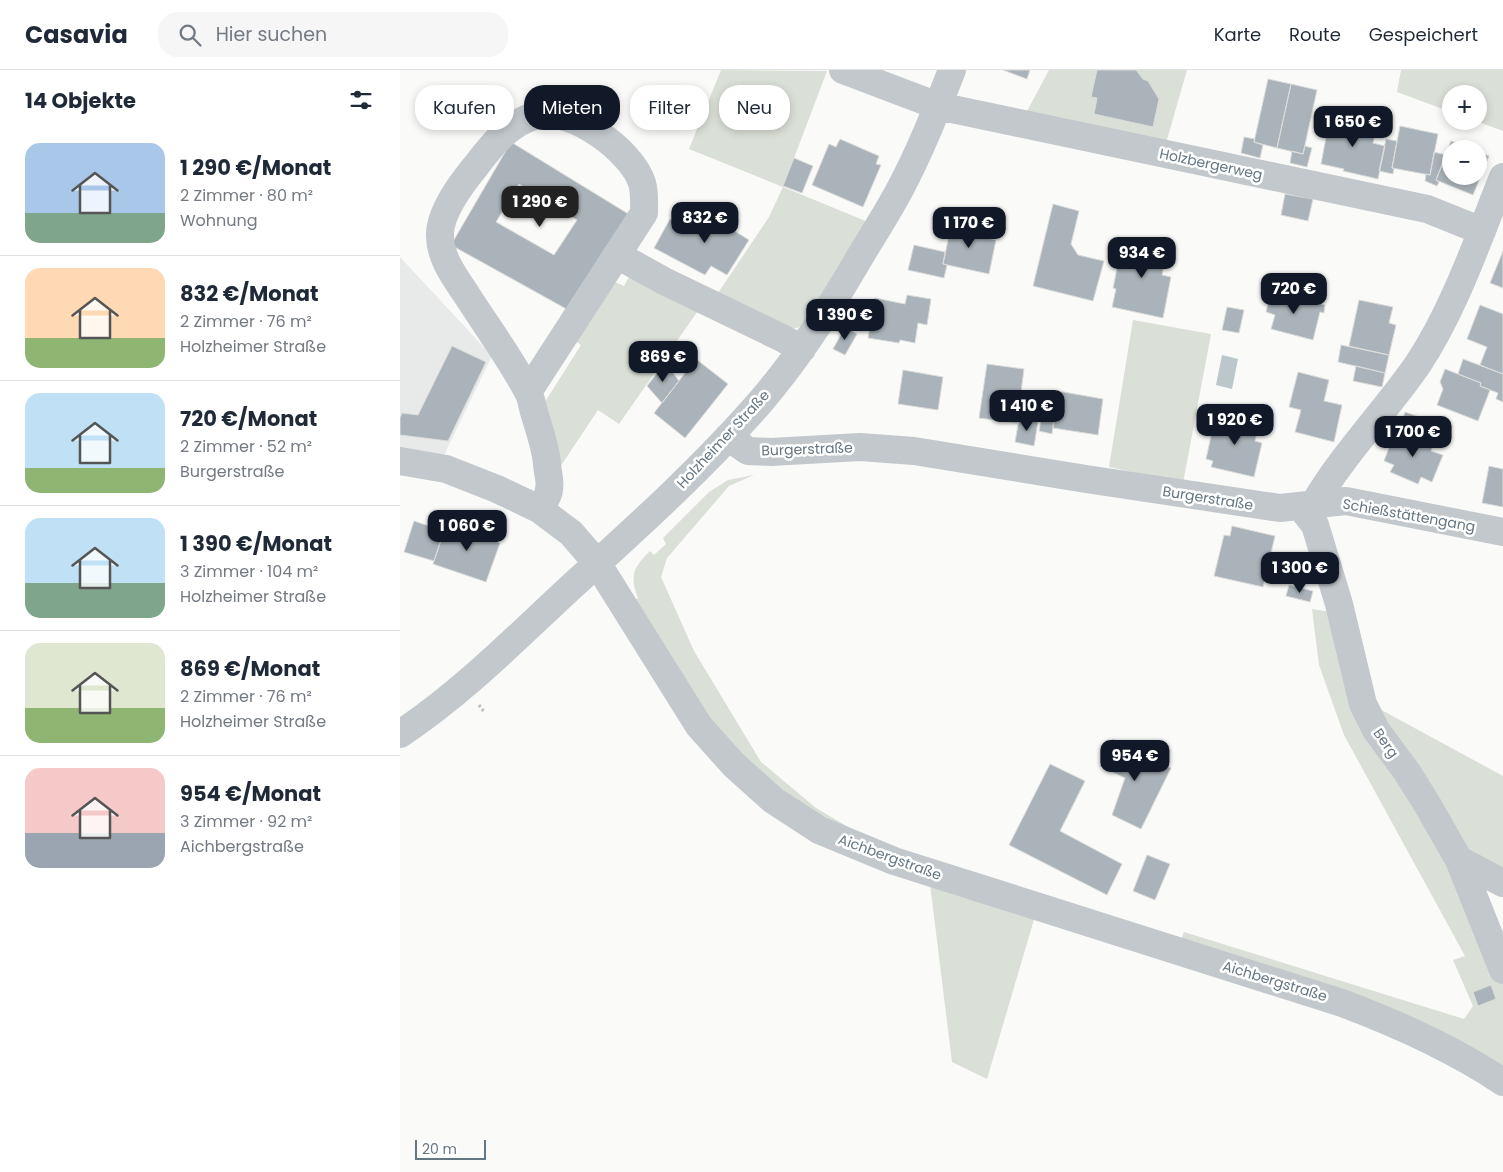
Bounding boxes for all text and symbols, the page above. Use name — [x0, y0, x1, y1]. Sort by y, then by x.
search box — [158, 12, 508, 57]
text: Casavia — [25, 18, 128, 51]
icon: search — [176, 21, 204, 49]
text: Hier suchen — [216, 21, 327, 48]
text: Karte — [1214, 22, 1261, 47]
text: Route — [1289, 22, 1341, 47]
text: Gespeichert — [1369, 22, 1478, 47]
chip: Kaufen — [415, 85, 514, 130]
chip: Mieten — [524, 85, 620, 130]
chip: Filter — [630, 85, 709, 130]
chip: Neu — [719, 85, 790, 130]
map controls — [1442, 85, 1487, 185]
button: + — [1442, 85, 1487, 130]
text: 14 Objekte — [25, 86, 136, 115]
icon: filters — [347, 86, 375, 114]
pin: 1 650 € — [1307, 106, 1399, 148]
text: 1 650 € — [1325, 110, 1381, 133]
button: − — [1442, 140, 1487, 185]
street label: Holzbergerweg — [1158, 143, 1264, 185]
text: 1 290 €/Monat — [180, 153, 331, 182]
icon: home — [65, 163, 125, 223]
text: 2 Zimmer · 80 m² — [180, 184, 313, 207]
pin: 1 290 € — [494, 186, 586, 228]
text: 1 290 € — [513, 190, 567, 213]
pin: 832 € — [670, 202, 740, 244]
text: 832 € — [682, 206, 728, 229]
pin: 1 170 € — [923, 206, 1015, 249]
text: Wohnung — [180, 209, 258, 232]
text: 1 170 € — [944, 211, 994, 234]
pin: 934 € — [1107, 236, 1177, 279]
text: 934 € — [1119, 241, 1165, 264]
pin: 720 € — [1259, 272, 1329, 315]
text: 720 € — [1272, 277, 1316, 300]
text: 832 €/Monat — [180, 279, 319, 308]
icon: home — [65, 288, 125, 348]
pin: 1 390 € — [799, 298, 891, 341]
text: 1 390 € — [817, 303, 873, 326]
text: 2 Zimmer · 76 m² — [180, 310, 312, 333]
text: Holzheimer Straße — [180, 335, 326, 358]
pin: 869 € — [628, 340, 698, 383]
text: 869 € — [640, 345, 686, 368]
street label: Holzheimer Straße — [672, 385, 774, 493]
pin: 1 410 € — [981, 390, 1073, 432]
text: 1 410 € — [1001, 394, 1053, 417]
text: 720 €/Monat — [180, 404, 317, 433]
pin: 1 920 € — [1189, 404, 1281, 446]
text: 1 920 € — [1208, 408, 1262, 431]
icon: home — [65, 413, 125, 473]
pin: 1 700 € — [1367, 416, 1459, 458]
text: 1 700 € — [1386, 420, 1440, 443]
text: 2 Zimmer · 52 m² — [180, 435, 312, 458]
street label: Burgerstraße — [761, 437, 853, 461]
text: Burgerstraße — [180, 460, 285, 483]
street label: Burgerstraße — [1161, 481, 1255, 515]
street label: Schießstättengang — [1341, 493, 1477, 537]
pin: 1 060 € — [421, 510, 513, 552]
text: 1 060 € — [439, 514, 495, 537]
text: 1 390 €/Monat — [180, 529, 332, 558]
icon: home — [65, 538, 125, 598]
pin: 1 300 € — [1254, 552, 1346, 594]
text: 1 300 € — [1272, 556, 1328, 579]
text: 3 Zimmer · 104 m² — [180, 560, 318, 583]
text: Holzheimer Straße — [180, 585, 326, 608]
text: 869 €/Monat — [180, 654, 320, 683]
icon: home — [65, 663, 125, 723]
text: 2 Zimmer · 76 m² — [180, 685, 312, 708]
text: Holzheimer Straße — [180, 710, 326, 733]
street label: Berg — [1369, 724, 1403, 762]
pin: 954 € — [1100, 740, 1170, 782]
text: 954 € — [1111, 744, 1159, 767]
text: 954 €/Monat — [180, 779, 321, 808]
icon: home — [65, 788, 125, 848]
text: 3 Zimmer · 92 m² — [180, 810, 312, 833]
street label: Aichbergstraße — [836, 829, 945, 885]
text: Aichbergstraße — [180, 835, 304, 858]
street label: Aichbergstraße — [1220, 956, 1330, 1007]
scale bar — [415, 1137, 486, 1160]
text: 20 m — [422, 1139, 457, 1159]

